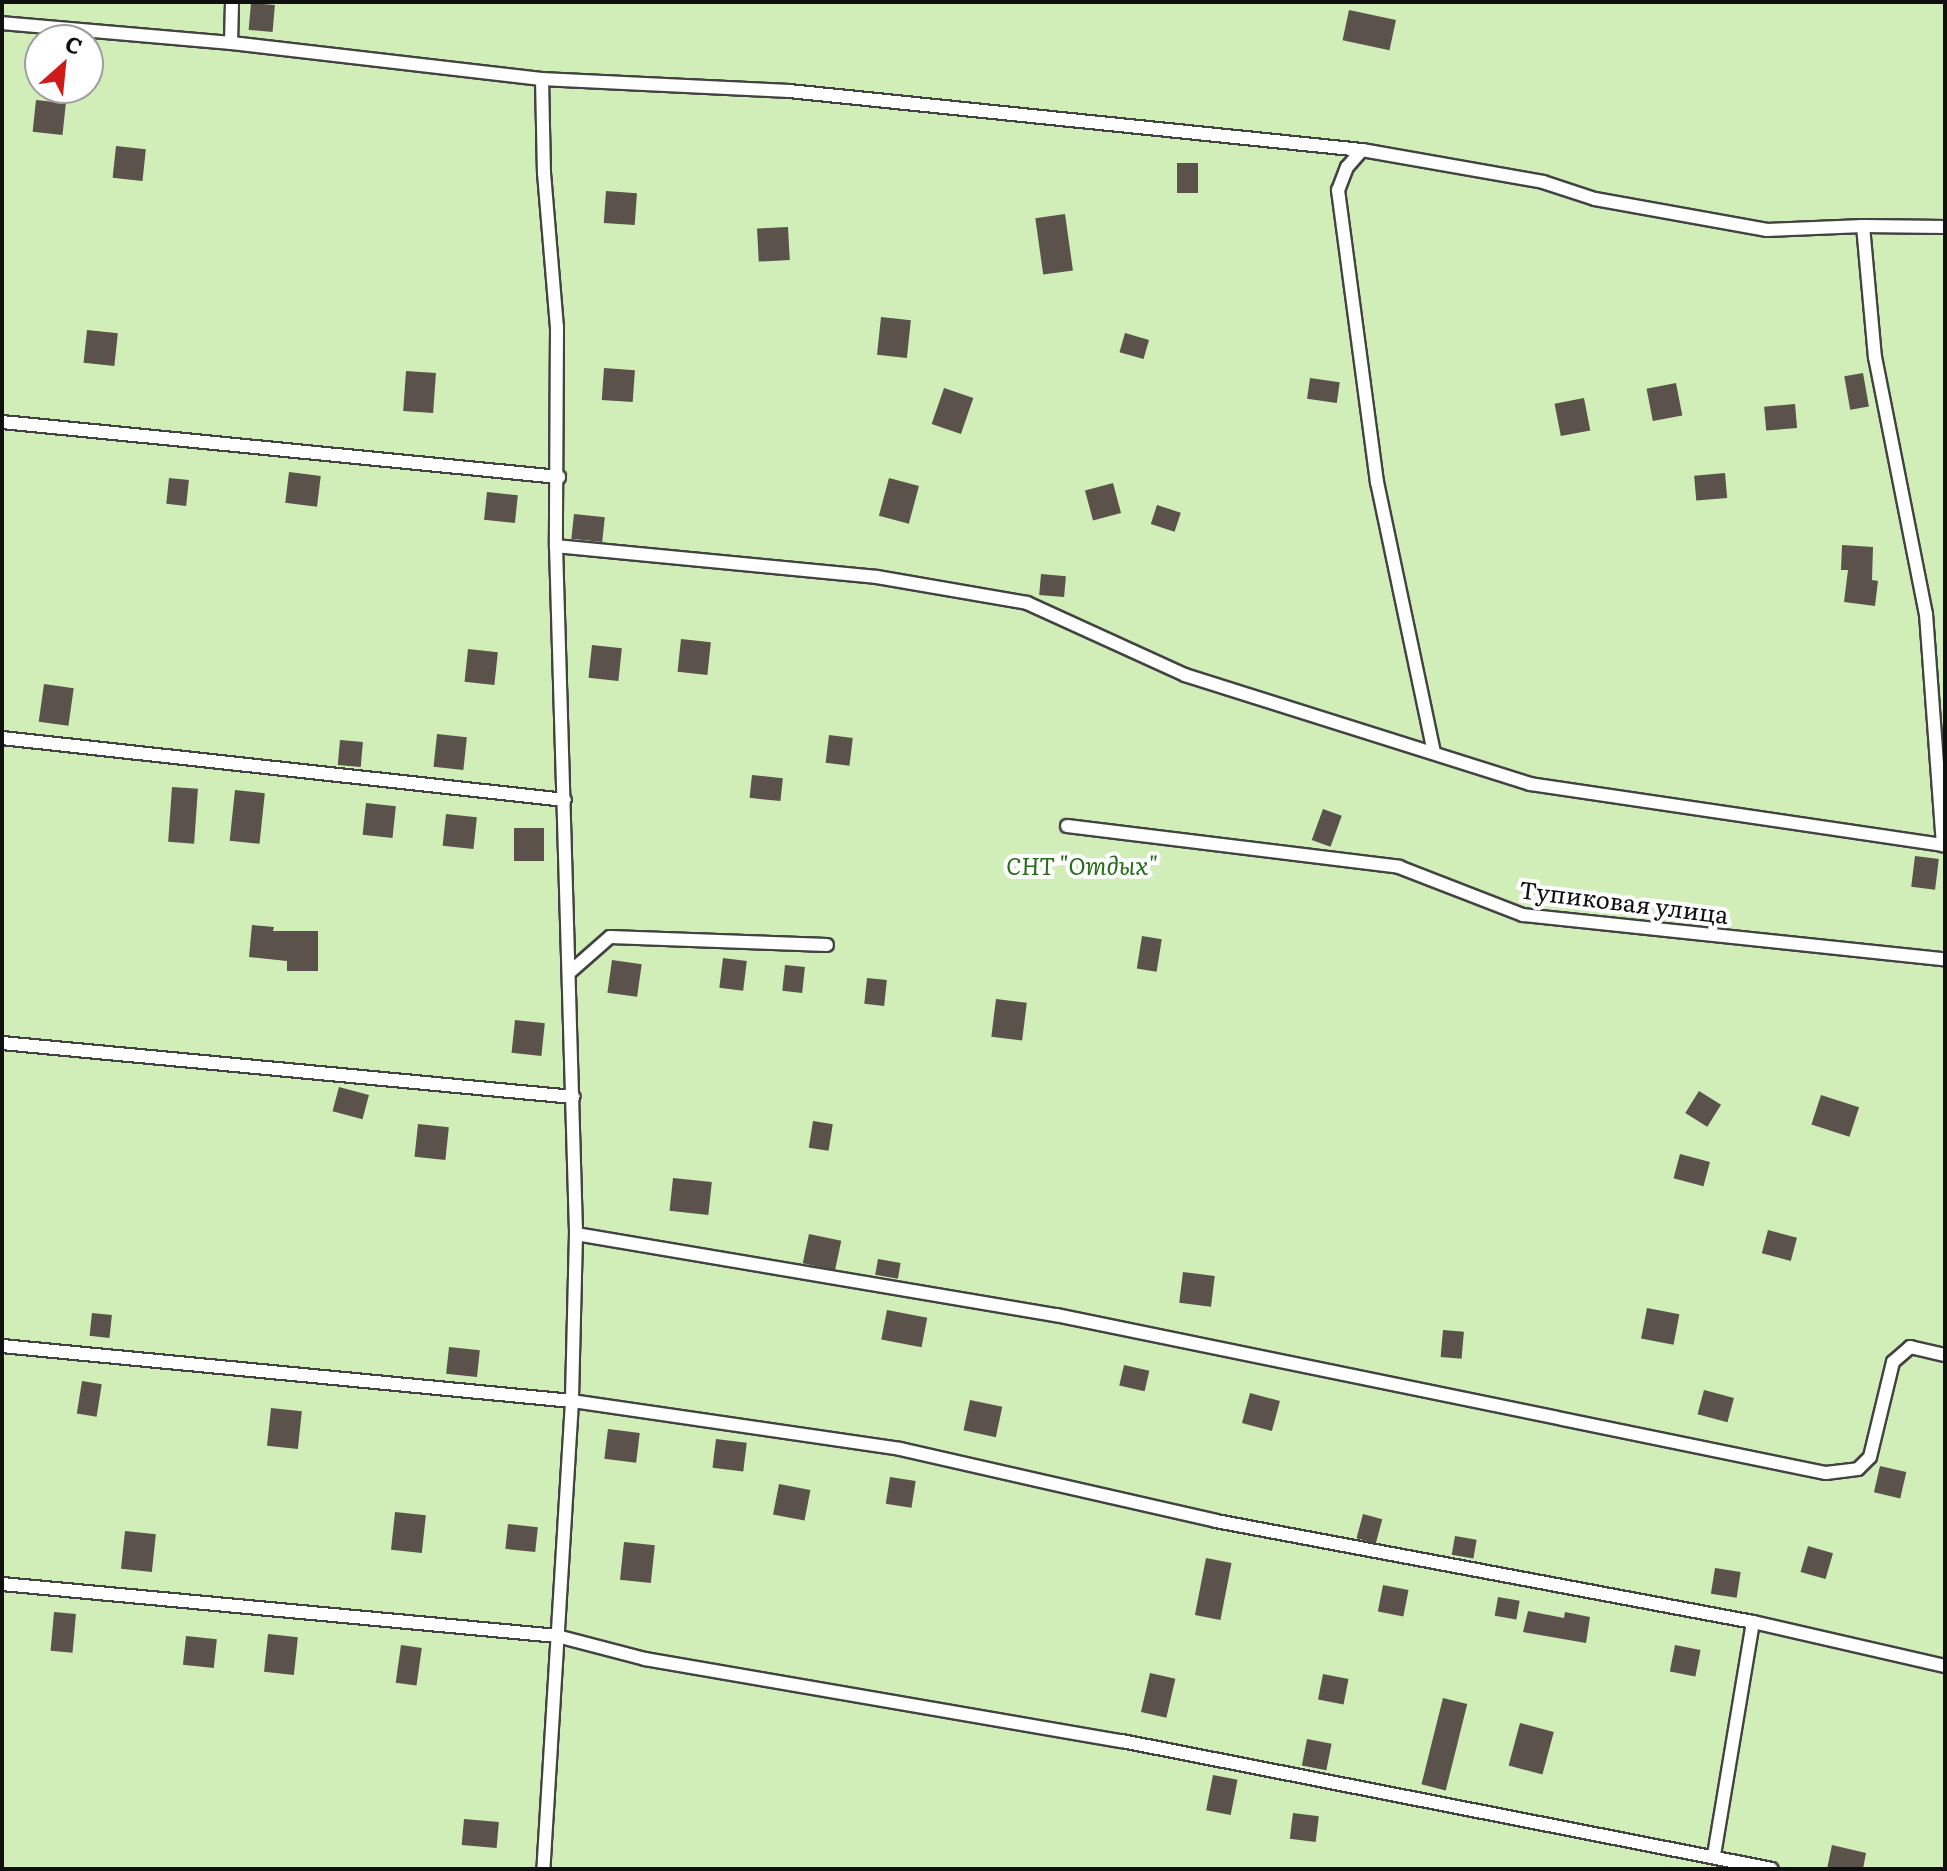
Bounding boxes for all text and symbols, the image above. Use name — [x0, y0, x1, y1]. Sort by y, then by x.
north arrow — [24, 24, 104, 104]
text: С — [60, 26, 89, 62]
park label: СНТ "Отдых" — [1006, 851, 1158, 879]
street label: Тупиковая улица — [1518, 874, 1730, 928]

